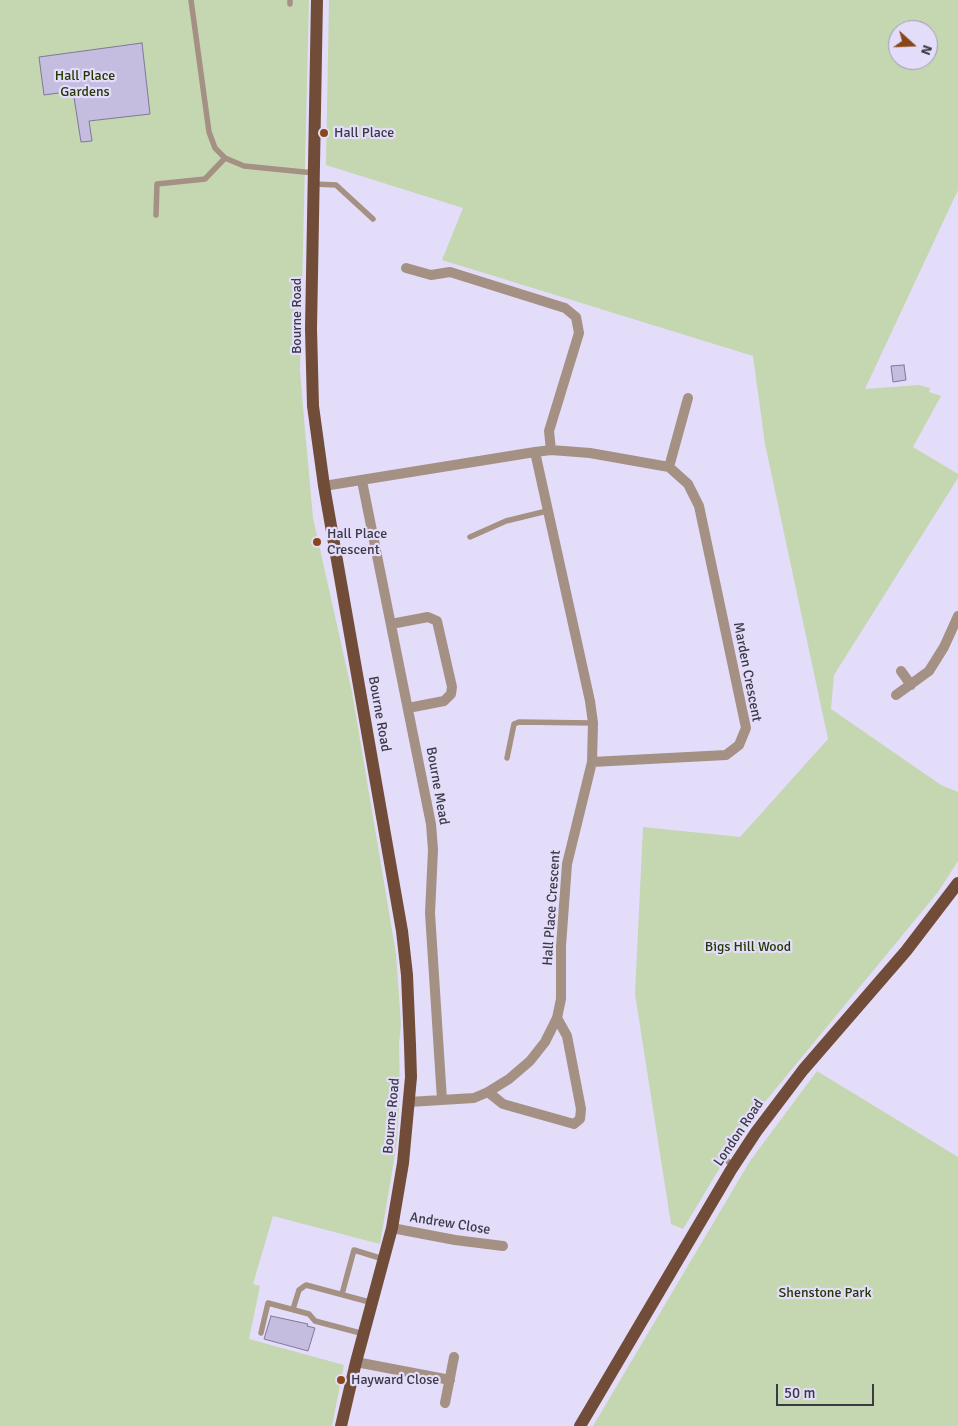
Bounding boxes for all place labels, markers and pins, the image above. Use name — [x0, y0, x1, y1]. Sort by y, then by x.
place label: Hall Place — [334, 125, 394, 141]
marker: Hall Place — [318, 127, 330, 139]
place label: Hall Place Crescent — [327, 526, 387, 558]
marker: Hall Place Crescent — [311, 536, 323, 548]
place label: Hayward Close — [351, 1372, 439, 1388]
marker: Hayward Close — [335, 1374, 347, 1386]

